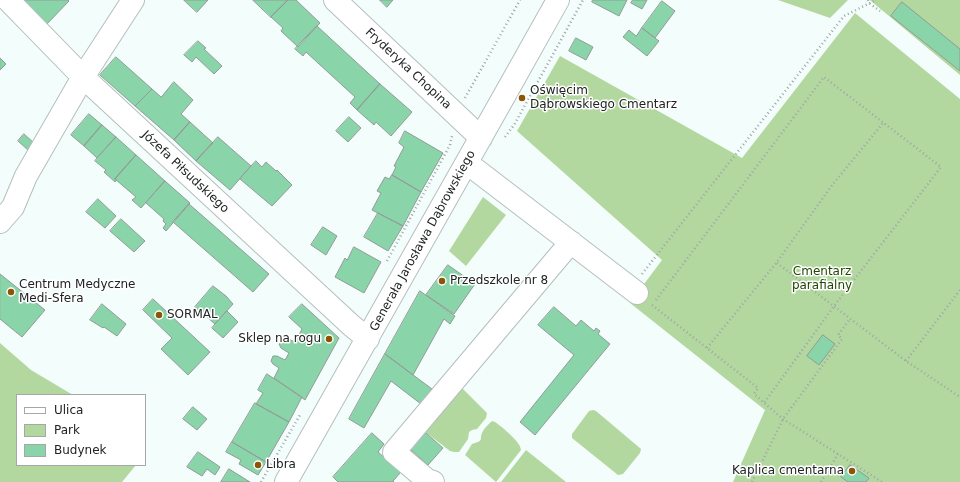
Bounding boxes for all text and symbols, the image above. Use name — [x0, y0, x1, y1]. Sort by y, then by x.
street label: Fryderyka Chopina — [362, 25, 454, 113]
place label: Oświęcim Dąbrowskiego Cmentarz — [530, 84, 677, 112]
marker: Oświęcim Dąbrowskiego Cmentarz — [517, 93, 527, 103]
street label: Józefa Piłsudskiego — [138, 128, 232, 216]
street label: Generała Jarosława Dąbrowskiego — [367, 148, 479, 334]
park label: Cmentarz parafialny — [792, 265, 852, 293]
place label: Przedszkole nr 8 — [450, 274, 548, 288]
marker: Przedszkole nr 8 — [437, 276, 447, 286]
place label: Centrum Medyczne Medi-Sfera — [19, 278, 135, 306]
marker: Centrum Medyczne Medi-Sfera — [6, 287, 16, 297]
place label: SORMAL — [167, 308, 218, 322]
marker: SORMAL — [154, 310, 164, 320]
place label: Sklep na rogu — [238, 332, 321, 346]
marker: Sklep na rogu — [324, 334, 334, 344]
legend — [16, 394, 146, 466]
text: Ulica — [54, 403, 83, 417]
text: Park — [54, 423, 80, 437]
text: Budynek — [54, 443, 107, 457]
place label: Libra — [266, 458, 296, 472]
marker: Libra — [253, 460, 263, 470]
place label: Kaplica cmentarna — [732, 464, 844, 478]
marker: Kaplica cmentarna — [847, 466, 857, 476]

